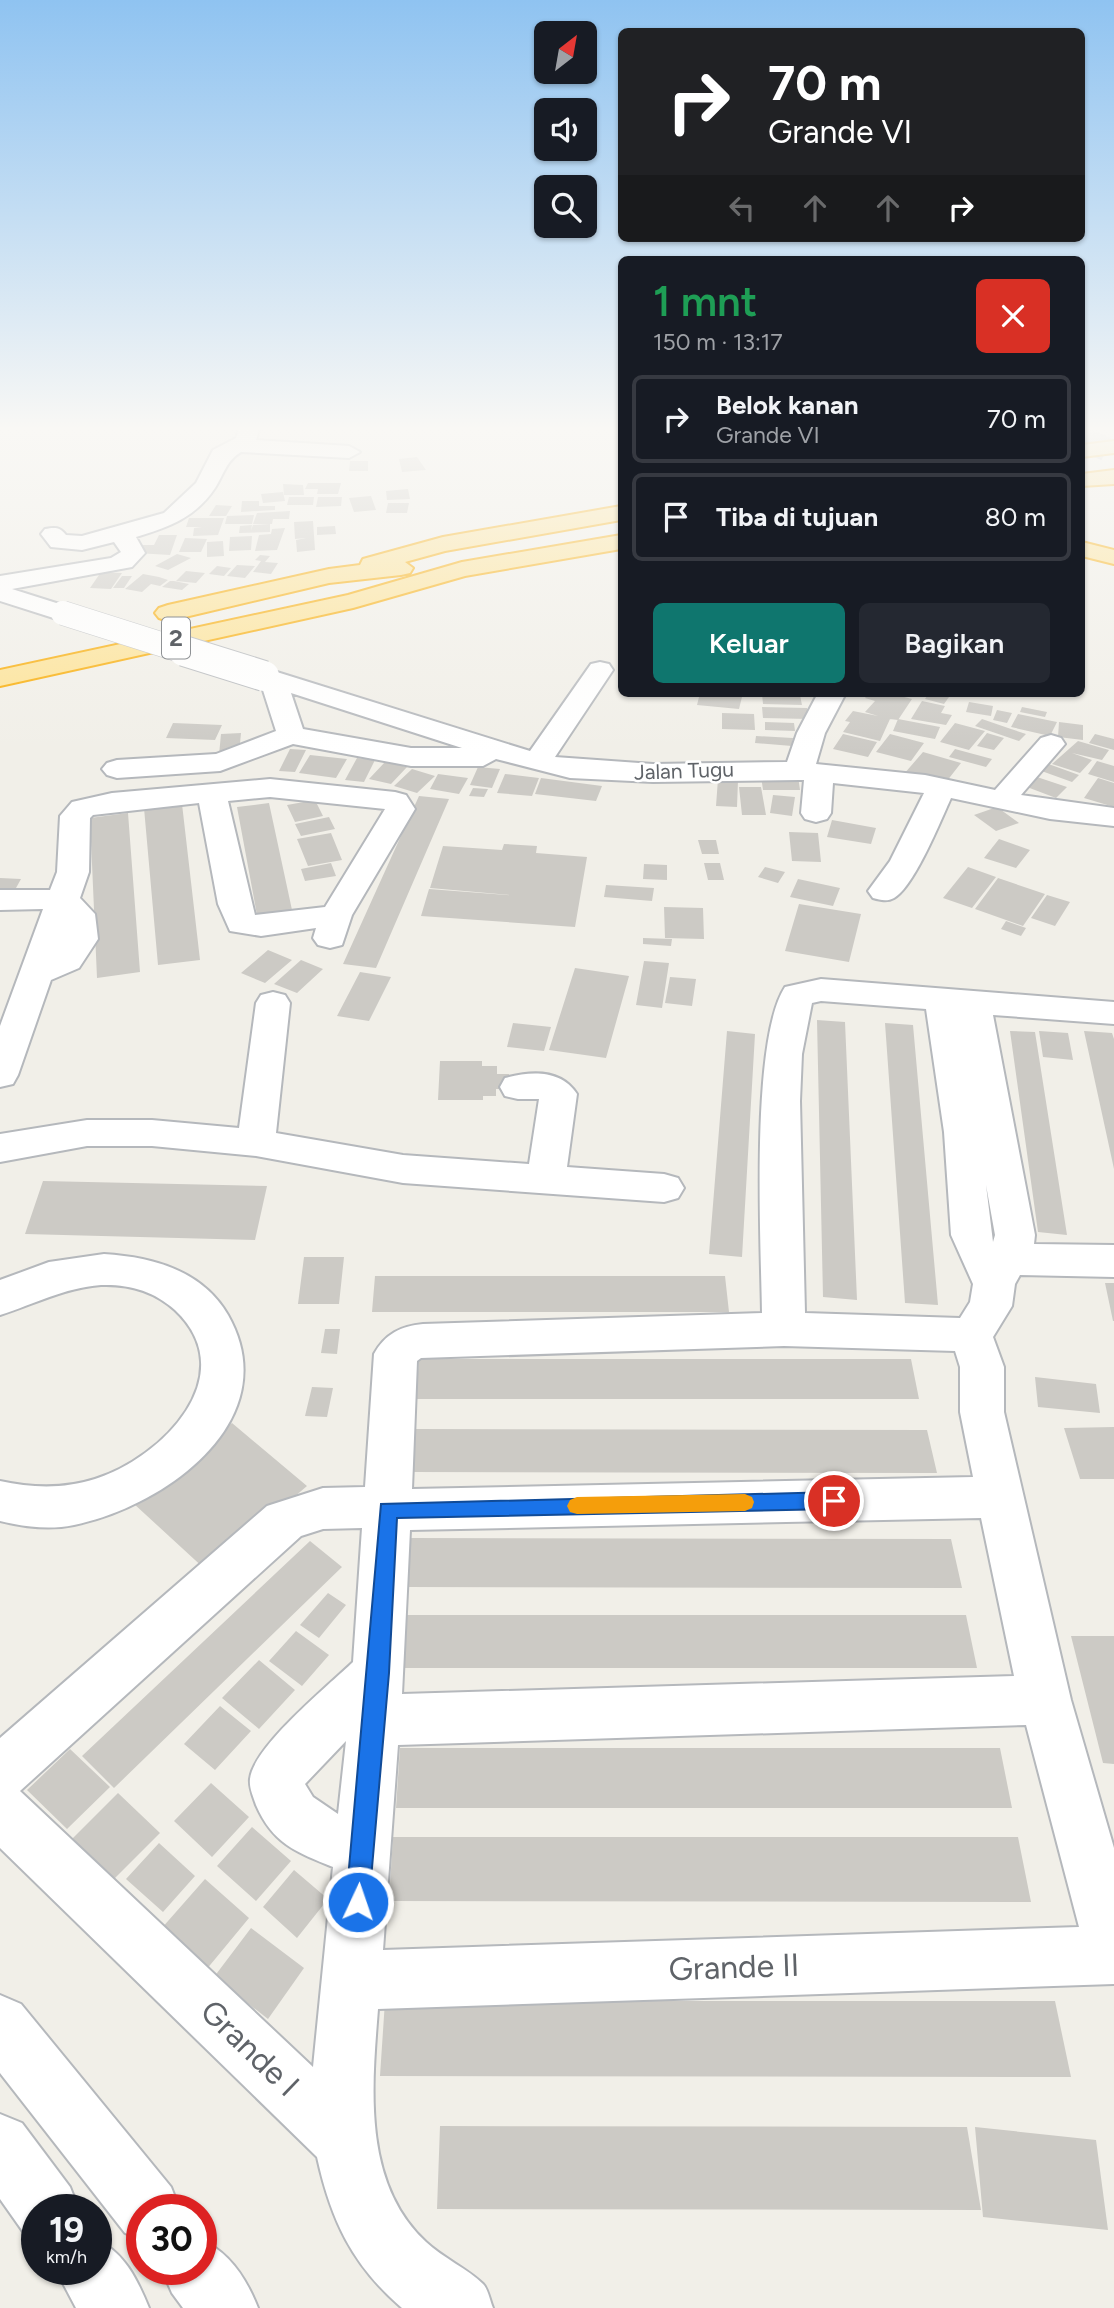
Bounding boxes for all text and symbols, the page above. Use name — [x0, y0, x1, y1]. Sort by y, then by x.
north arrow — [534, 21, 597, 84]
map controls — [534, 21, 597, 238]
text: 70 m — [768, 53, 881, 112]
icon: right — [653, 56, 744, 147]
button: sound — [534, 98, 597, 161]
text: Grande VI — [768, 113, 912, 151]
button: search — [534, 175, 597, 238]
icon: left — [723, 189, 761, 227]
icon: ahead — [796, 189, 834, 227]
icon: ahead — [869, 189, 907, 227]
icon: right — [942, 189, 980, 227]
text: 1 mnt — [653, 276, 757, 327]
button: close — [976, 279, 1050, 353]
text: 150 m · 13:17 — [653, 328, 783, 356]
text: Belok kanan — [716, 389, 859, 421]
icon: right — [657, 400, 695, 438]
text: 70 m — [987, 403, 1046, 435]
text: Grande VI — [716, 421, 820, 449]
icon: arrive — [657, 498, 695, 536]
text: Tiba di tujuan — [716, 501, 878, 533]
text: 80 m — [985, 501, 1046, 533]
button: Keluar — [653, 603, 845, 683]
button: Bagikan — [859, 603, 1050, 683]
road number: 2 — [162, 618, 190, 658]
street label: Jalan Tugu — [634, 756, 734, 785]
pin — [804, 1471, 864, 1531]
icon: arrive — [815, 1482, 853, 1520]
position arrow — [321, 1865, 395, 1939]
street label: Grande II — [668, 1946, 800, 1988]
street label: Grande I — [193, 1992, 307, 2104]
speed limit sign: 30 — [126, 2194, 217, 2285]
text: 19 — [49, 2209, 84, 2251]
text: km/h — [46, 2246, 87, 2268]

